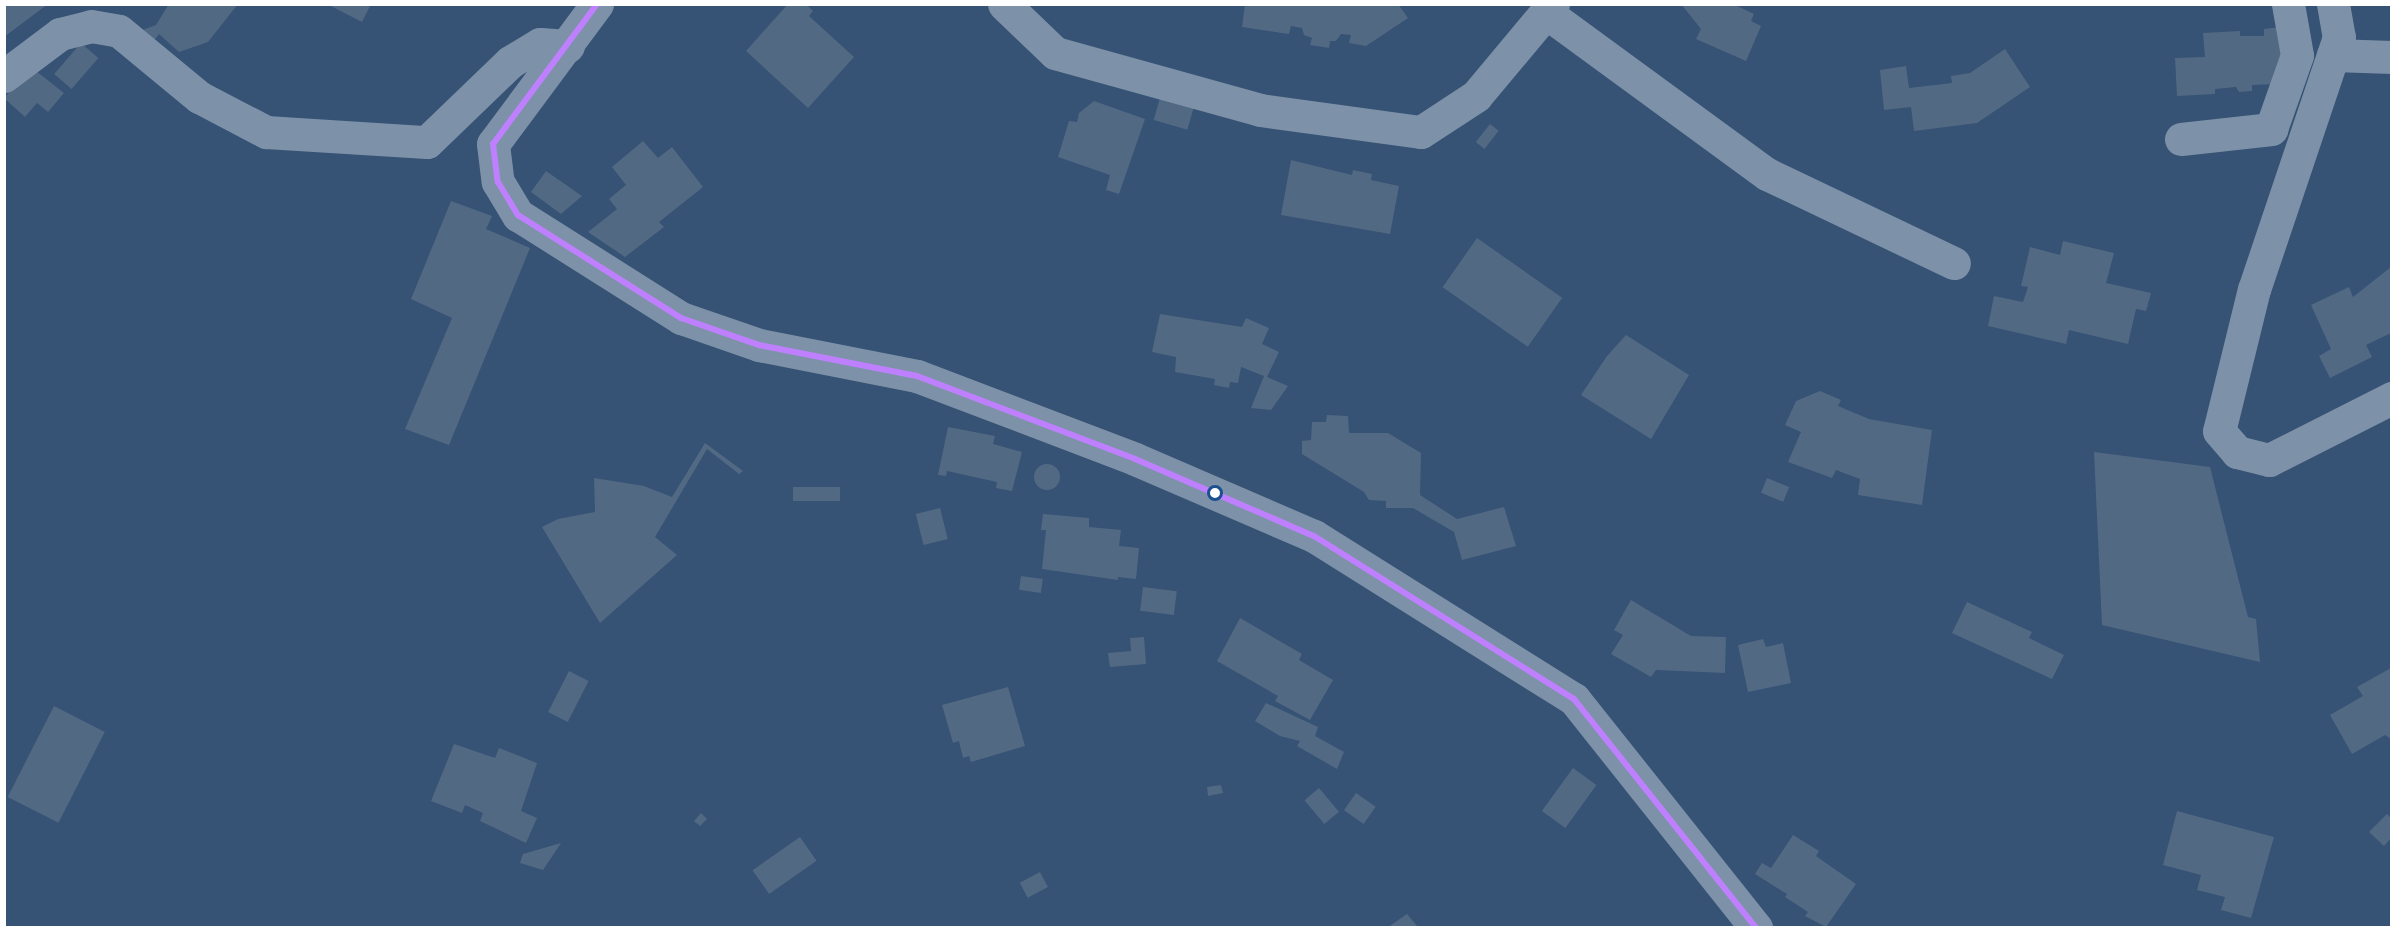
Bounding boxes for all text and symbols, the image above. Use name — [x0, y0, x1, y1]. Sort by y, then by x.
unlabelled marker — [1209, 487, 1221, 499]

